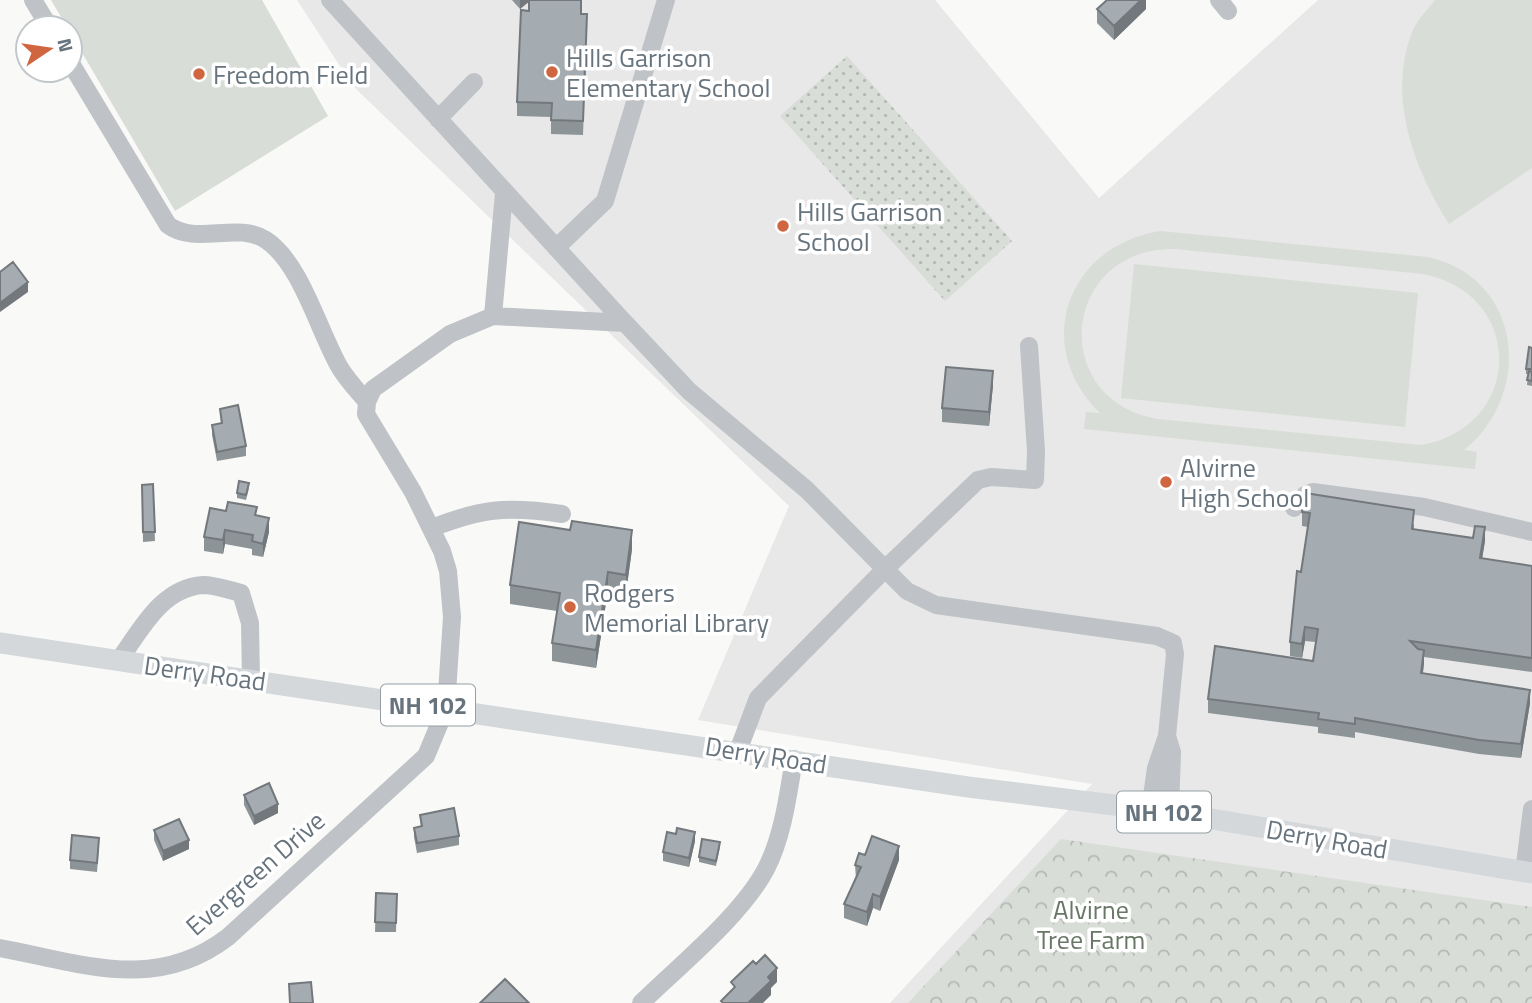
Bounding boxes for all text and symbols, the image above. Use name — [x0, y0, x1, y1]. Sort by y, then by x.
north arrow — [14, 14, 84, 84]
text: N — [50, 35, 82, 55]
place label: Hills Garrison Elementary School — [566, 38, 771, 107]
place label: Freedom Field — [213, 55, 368, 94]
marker: Hills Garrison Elementary School — [544, 64, 560, 80]
marker: Freedom Field — [191, 66, 207, 82]
place label: Hills Garrison School — [797, 192, 943, 261]
marker: Hills Garrison School — [775, 218, 791, 234]
place label: Alvirne High School — [1180, 448, 1309, 517]
marker: Alvirne High School — [1158, 474, 1174, 490]
place label: Rodgers Memorial Library — [584, 573, 769, 642]
marker: Rodgers Memorial Library — [562, 599, 578, 615]
street label: Derry Road — [142, 645, 268, 701]
road number: NH 102 — [381, 684, 475, 726]
street label: Derry Road — [702, 726, 830, 784]
road number: NH 102 — [1117, 792, 1211, 832]
street label: Evergreen Drive — [177, 801, 333, 945]
street label: Derry Road — [1263, 809, 1391, 869]
park label: Alvirne Tree Farm — [1037, 890, 1145, 959]

